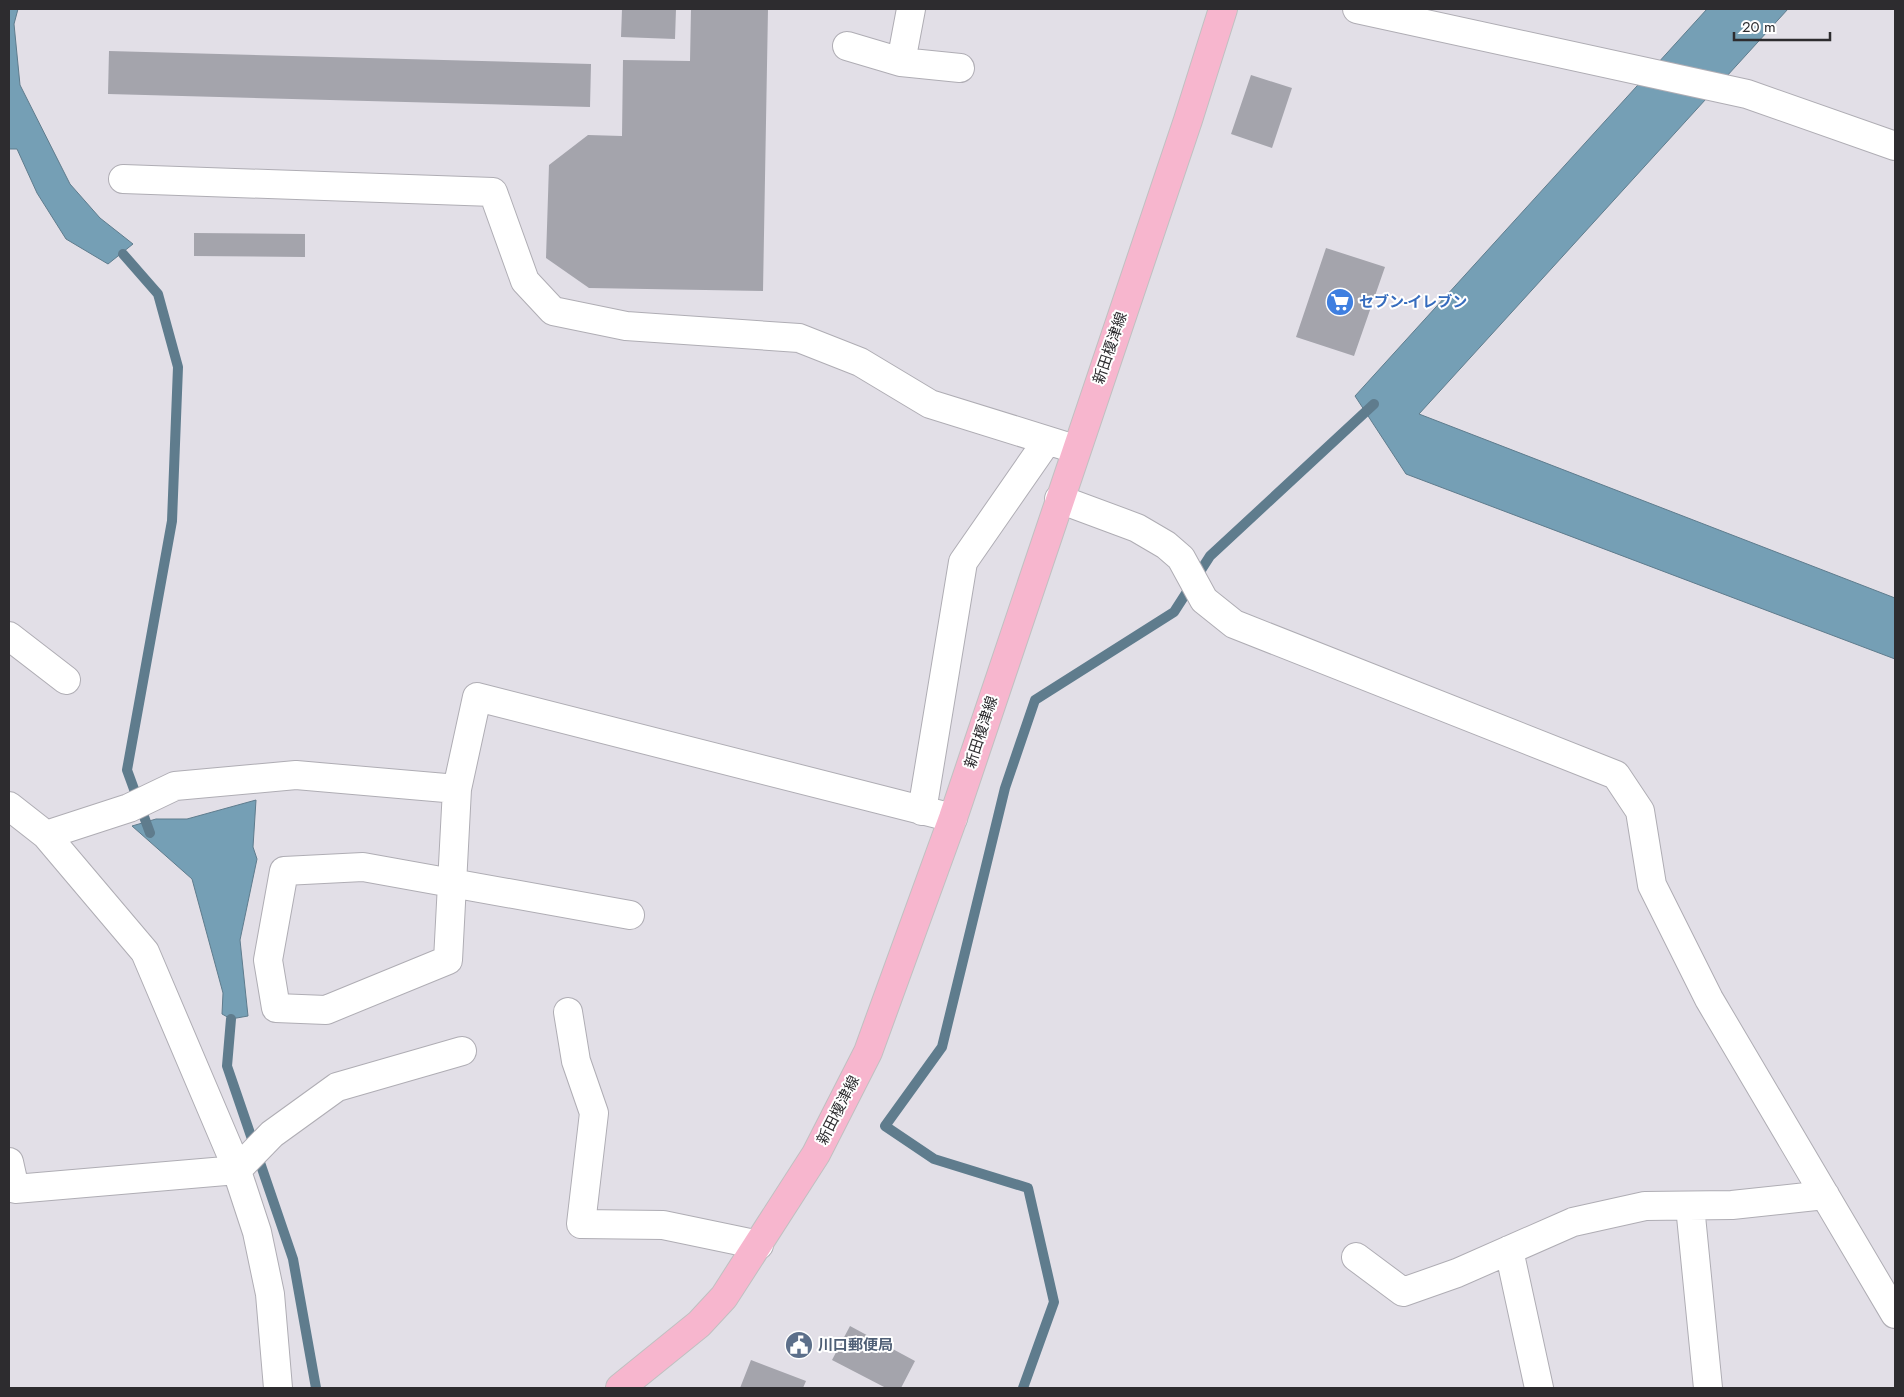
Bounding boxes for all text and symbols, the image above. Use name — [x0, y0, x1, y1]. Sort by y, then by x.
scale bar — [1734, 10, 1830, 42]
text: 20 m — [1742, 16, 1776, 38]
supermarket icon: セブン-イレブン — [1325, 287, 1355, 317]
place label: セブン-イレブン — [1359, 291, 1467, 313]
street label: 新田榎津線 — [1087, 309, 1133, 387]
street label: 新田榎津線 — [959, 693, 1003, 771]
street label: 新田榎津線 — [811, 1072, 865, 1148]
public building icon: 川口郵便局 — [784, 1330, 814, 1360]
place label: 川口郵便局 — [818, 1334, 893, 1356]

